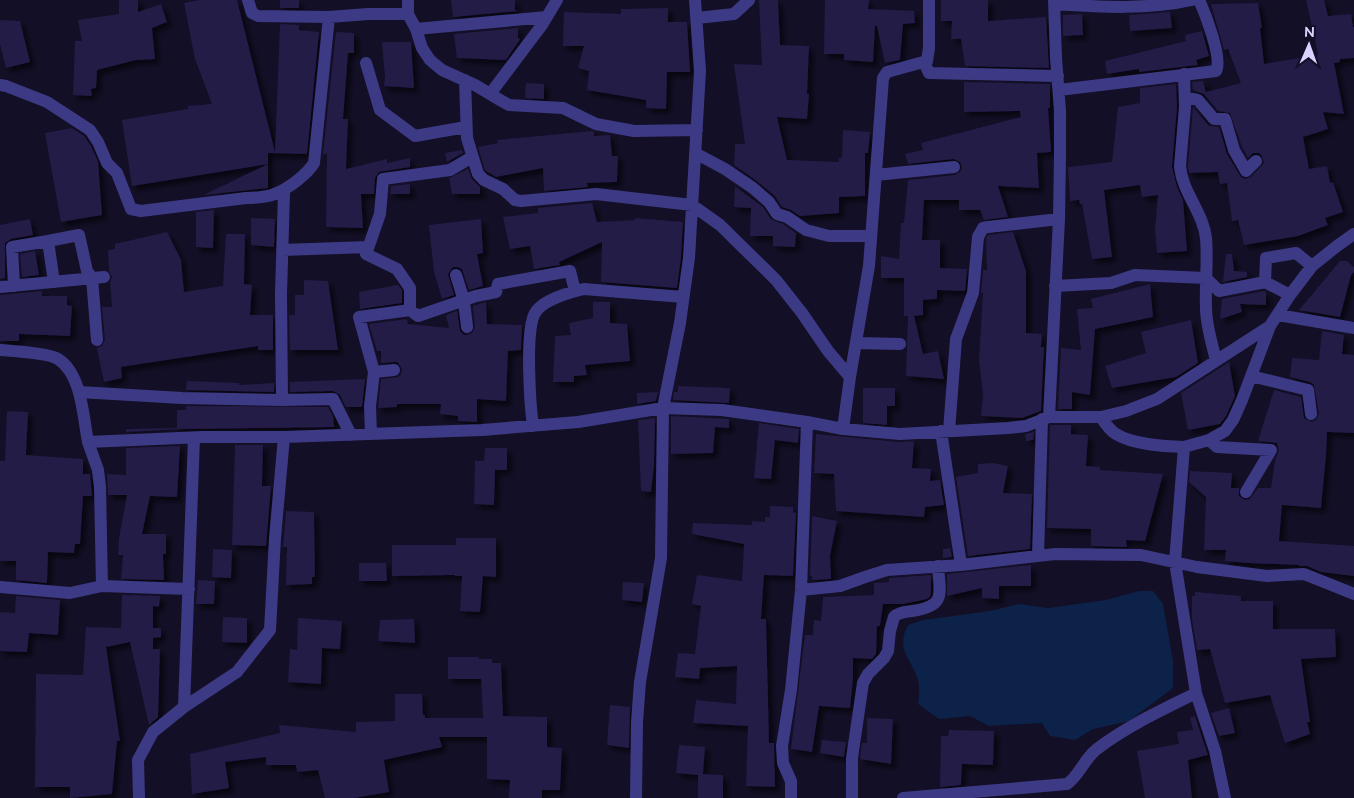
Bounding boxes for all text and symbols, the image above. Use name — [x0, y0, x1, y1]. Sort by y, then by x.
north arrow — [1284, 20, 1334, 70]
text: N — [1304, 24, 1315, 40]

